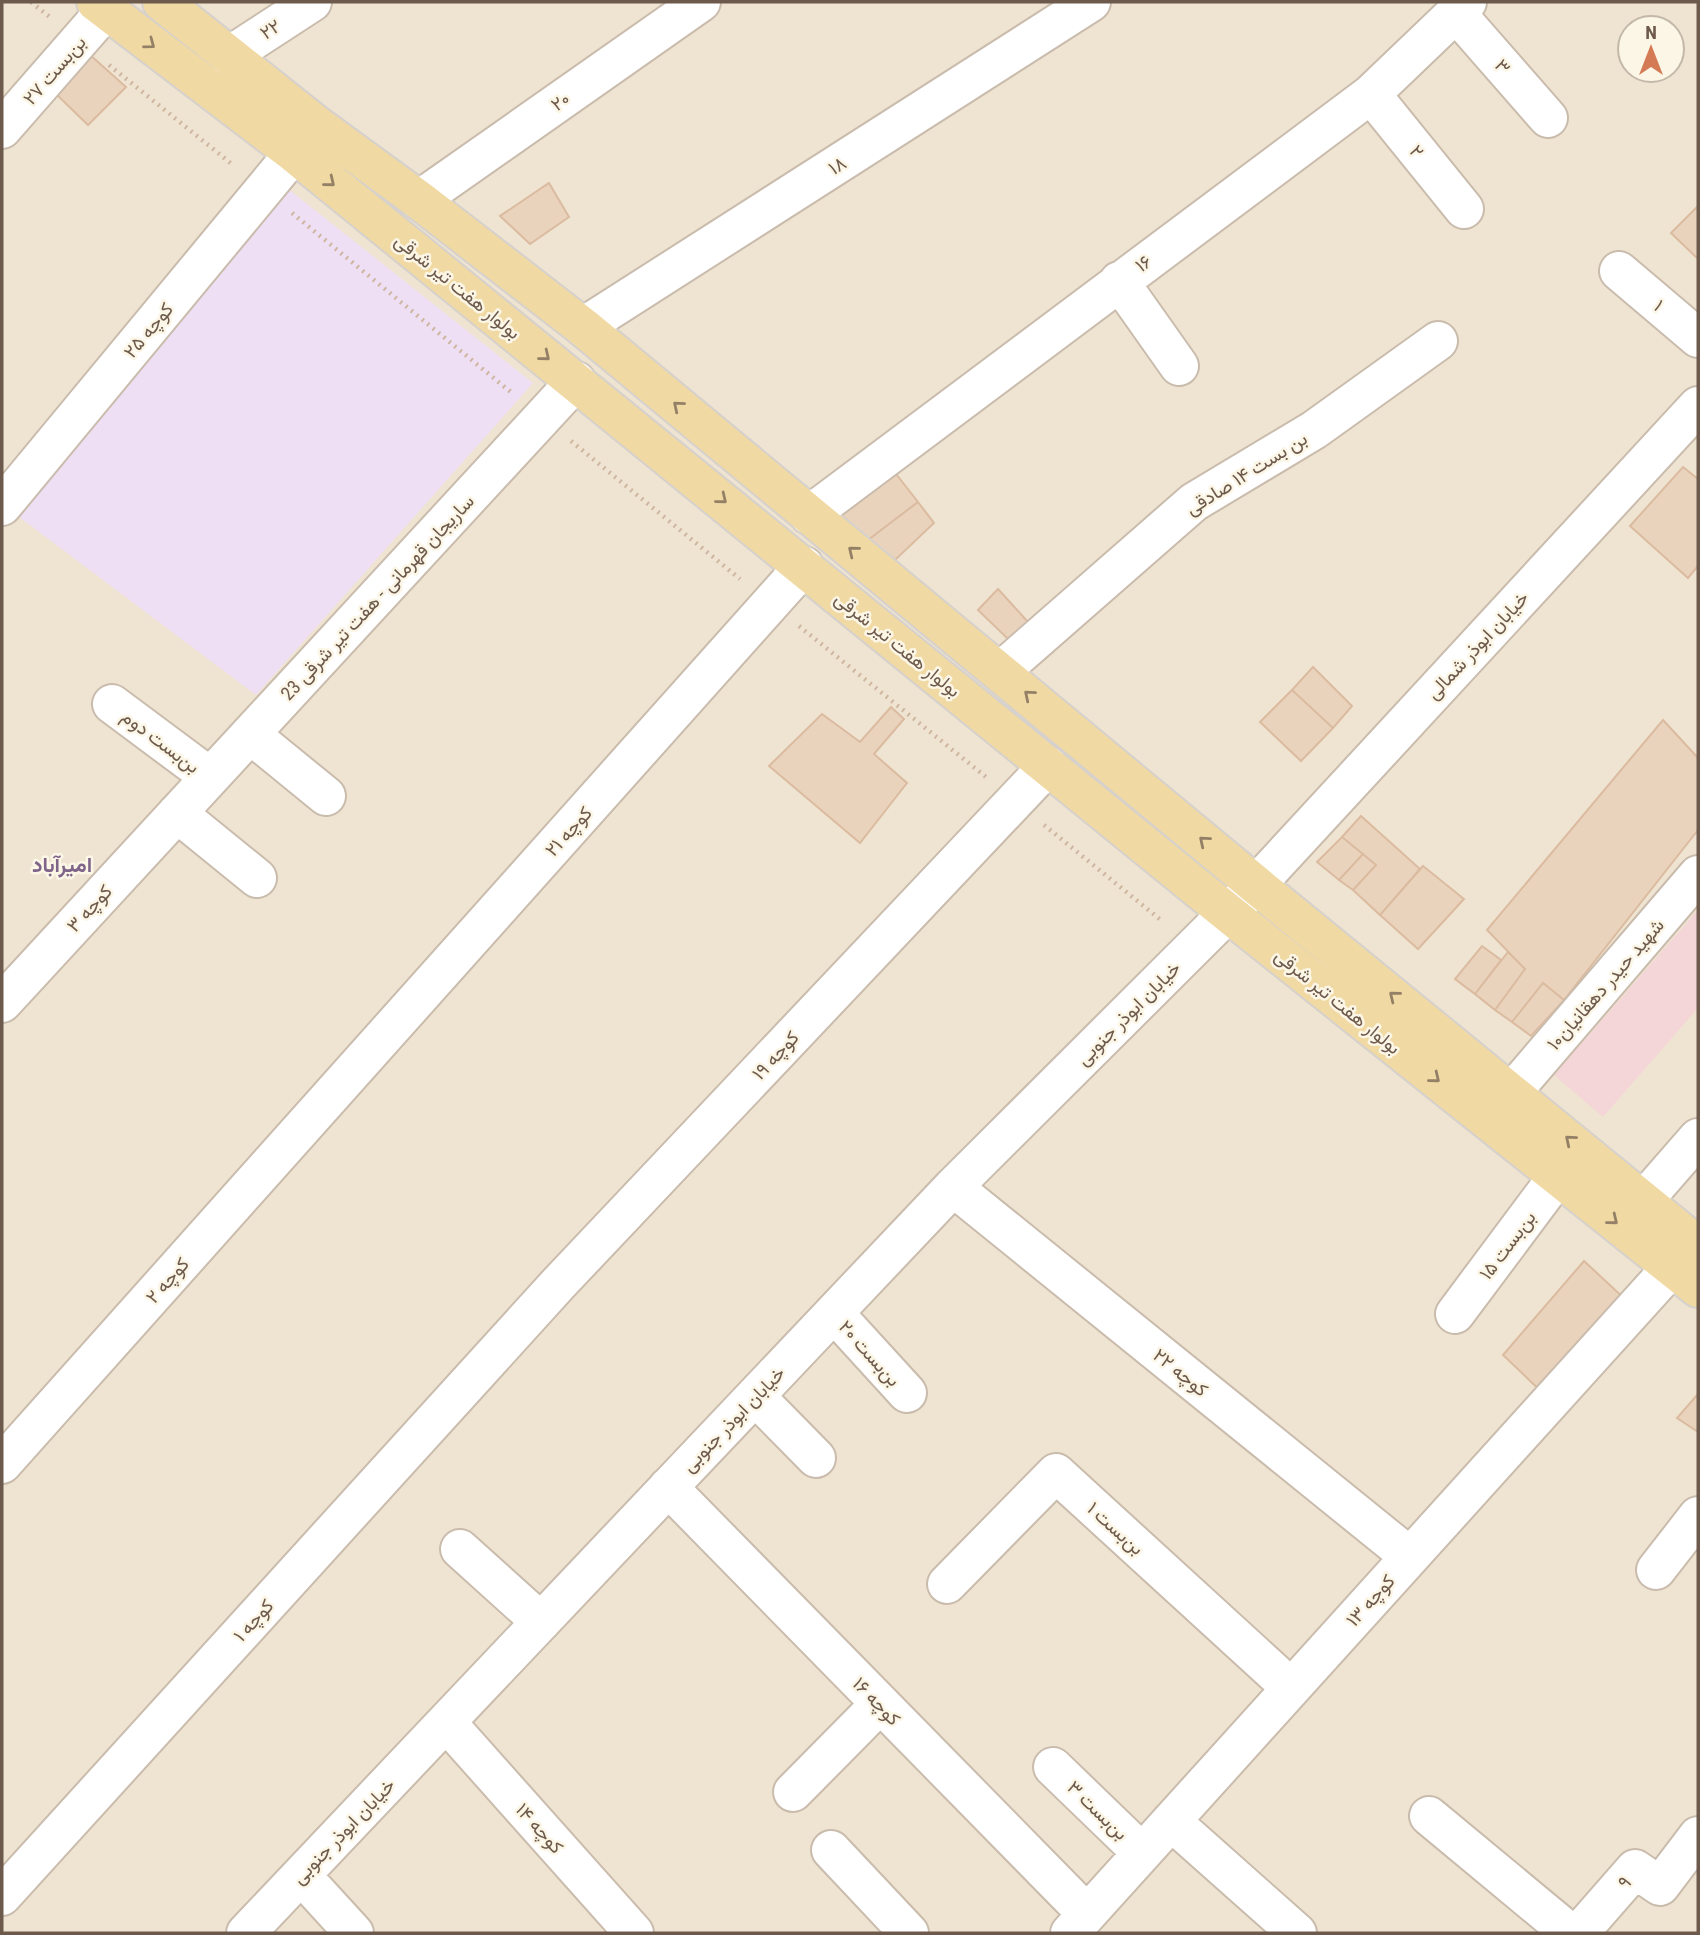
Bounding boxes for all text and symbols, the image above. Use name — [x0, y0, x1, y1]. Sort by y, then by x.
street label: ۲۲ — [256, 14, 285, 44]
north arrow — [1616, 14, 1686, 84]
text: N — [1645, 21, 1657, 44]
street label: بن‌بست ۲۷ — [18, 31, 91, 110]
one-way arrow — [142, 35, 155, 48]
street label: ۳ — [1490, 54, 1515, 79]
street label: ۲۰ — [546, 87, 574, 116]
street label: ۲ — [1405, 140, 1429, 162]
street label: ۱۸ — [824, 151, 851, 180]
one-way arrow — [323, 174, 335, 187]
street label: بولوار هفت تیر شرقی — [390, 229, 525, 344]
street label: ۱۶ — [1131, 250, 1156, 277]
street label: ۱ — [1649, 295, 1668, 316]
street label: کوچه ۲۵ — [119, 298, 180, 364]
one-way arrow — [537, 348, 550, 360]
one-way arrow — [673, 402, 686, 414]
street label: بن بست ۱۴ صادقی — [1181, 427, 1311, 520]
street label: ساریجان قهرمانی - هفت تیر شرقی 23 — [276, 490, 479, 705]
one-way arrow — [714, 491, 726, 504]
one-way arrow — [849, 547, 862, 559]
street label: خیابان ابوذر شمالی — [1421, 586, 1533, 704]
street label: بولوار هفت تیر شرقی — [830, 587, 965, 702]
one-way arrow — [1025, 691, 1038, 703]
street label: بن‌بست دوم — [117, 705, 204, 779]
street label: کوچه ۲۱ — [540, 802, 598, 862]
one-way arrow — [1199, 837, 1212, 849]
district label: امیرآباد — [32, 853, 92, 878]
street label: کوچه ۳ — [62, 880, 118, 938]
street label: شهید حیدر دهقانیان۱۰ — [1542, 914, 1669, 1055]
street label: بولوار هفت تیر شرقی — [1270, 944, 1405, 1059]
street label: خیابان ابوذر جنوبی — [1071, 956, 1185, 1070]
one-way arrow — [1389, 992, 1402, 1004]
street label: کوچه ۱۹ — [747, 1026, 805, 1086]
one-way arrow — [1427, 1069, 1440, 1082]
one-way arrow — [1565, 1136, 1578, 1148]
street label: بن‌بست ۱۵ — [1474, 1207, 1541, 1284]
one-way arrow — [1605, 1211, 1617, 1224]
street label: کوچه ۲ — [141, 1253, 195, 1309]
street label: بن‌بست ۲۰ — [834, 1316, 905, 1391]
street label: کوچه ۲۲ — [1147, 1343, 1213, 1403]
street label: خیابان ابوذر جنوبی — [677, 1362, 790, 1477]
street label: بن‌بست ۱ — [1083, 1497, 1149, 1560]
street label: کوچه ۱۳ — [1341, 1570, 1401, 1632]
street label: کوچه ۱ — [228, 1594, 280, 1648]
street label: کوچه ۱۶ — [847, 1672, 905, 1732]
street label: خیابان ابوذر جنوبی — [287, 1774, 400, 1889]
street label: بن‌بست ۳ — [1063, 1776, 1133, 1845]
street label: کوچه ۱۴ — [509, 1798, 568, 1860]
street label: ۹ — [1613, 1871, 1636, 1893]

